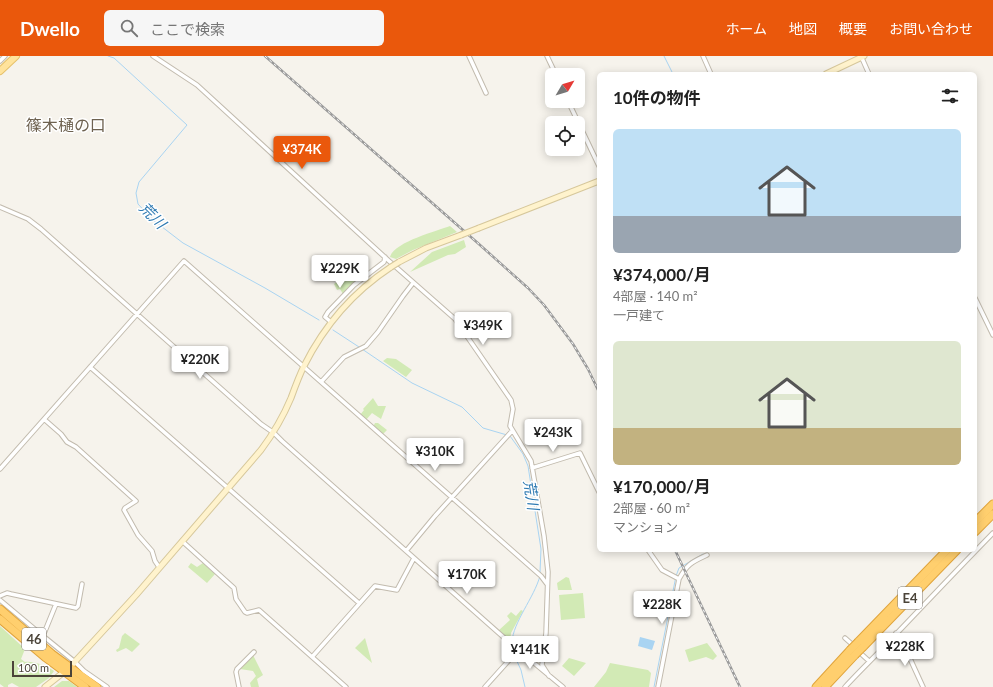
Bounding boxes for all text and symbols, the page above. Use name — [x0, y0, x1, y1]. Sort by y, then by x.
search box — [104, 10, 384, 46]
text: Dwello — [20, 17, 80, 40]
icon: search — [118, 17, 140, 39]
text: ここで検索 — [150, 20, 225, 38]
text: ホーム — [725, 20, 767, 37]
text: 地図 — [789, 20, 817, 37]
text: 概要 — [839, 20, 867, 37]
text: お問い合わせ — [889, 20, 973, 37]
north arrow — [545, 68, 585, 108]
map controls — [545, 68, 585, 156]
icon: filters — [939, 85, 961, 107]
text: 10件の物件 — [613, 87, 701, 108]
district label: 篠木樋の口 — [26, 115, 106, 134]
button: locate — [545, 116, 585, 156]
pin: ¥374K — [274, 136, 330, 170]
text: ¥374K — [282, 141, 322, 157]
icon: home — [751, 155, 823, 227]
water label: 荒川 — [136, 198, 171, 233]
pin: ¥229K — [312, 255, 368, 289]
text: ¥229K — [320, 260, 360, 276]
text: ¥374,000/月 — [613, 264, 711, 285]
text: 4部屋 · 140 m² — [613, 288, 698, 304]
text: 一戸建て — [613, 307, 665, 323]
pin: ¥349K — [455, 312, 511, 346]
text: ¥349K — [463, 317, 503, 333]
pin: ¥220K — [172, 346, 228, 380]
text: ¥220K — [180, 351, 220, 367]
icon: home — [751, 367, 823, 439]
pin: ¥243K — [525, 419, 581, 453]
text: ¥243K — [533, 424, 573, 440]
pin: ¥310K — [407, 438, 463, 472]
text: ¥310K — [415, 443, 455, 459]
text: ¥170,000/月 — [613, 476, 711, 497]
water label: 荒川 — [521, 479, 544, 513]
text: 2部屋 · 60 m² — [613, 500, 690, 516]
text: マンション — [613, 519, 678, 535]
pin: ¥170K — [439, 561, 495, 595]
text: ¥170K — [447, 566, 487, 582]
road number: E4 — [898, 587, 922, 609]
pin: ¥228K — [634, 591, 690, 625]
text: ¥228K — [642, 596, 682, 612]
road number: 46 — [22, 628, 46, 650]
pin: ¥228K — [877, 633, 933, 667]
pin: ¥141K — [502, 636, 558, 670]
text: ¥228K — [885, 638, 925, 654]
text: ¥141K — [510, 641, 550, 657]
scale bar — [12, 659, 72, 678]
text: 100 m — [18, 661, 49, 674]

